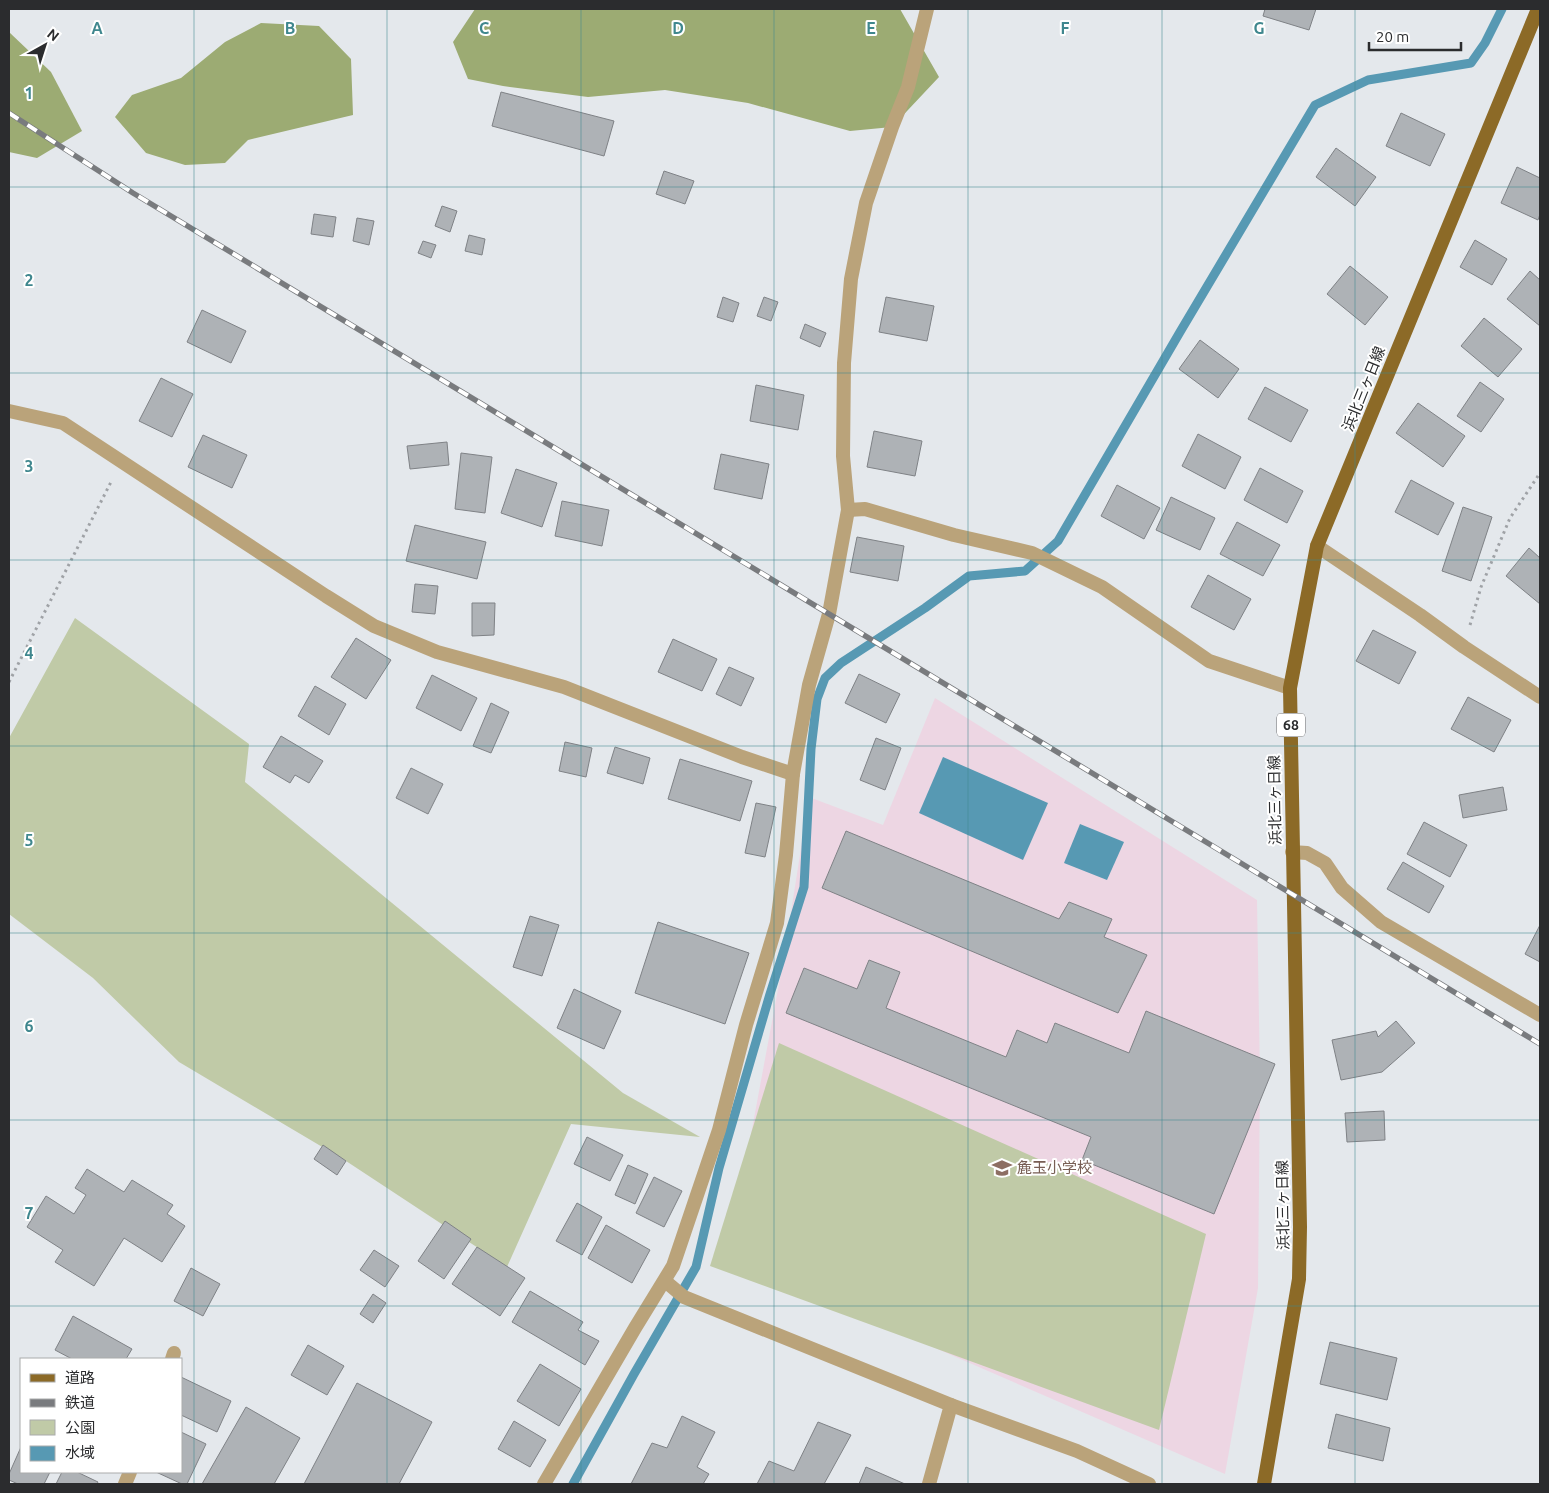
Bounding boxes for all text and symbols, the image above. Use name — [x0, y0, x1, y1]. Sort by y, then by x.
text: A — [91, 19, 103, 37]
text: B — [285, 19, 295, 37]
text: C — [479, 19, 489, 37]
text: D — [672, 19, 684, 37]
text: E — [866, 19, 876, 37]
text: F — [1061, 19, 1070, 37]
text: G — [1253, 19, 1265, 37]
north arrow — [20, 20, 70, 70]
scale bar — [1369, 20, 1462, 52]
text: N — [44, 25, 62, 44]
text: 20 m — [1376, 28, 1409, 45]
text: 1 — [24, 84, 34, 102]
text: 2 — [24, 271, 34, 289]
street label: 浜北三ヶ日線 — [1339, 344, 1388, 434]
text: 3 — [24, 457, 34, 475]
text: 4 — [24, 644, 34, 662]
road number: 68 — [1277, 714, 1305, 736]
street label: 浜北三ヶ日線 — [1265, 755, 1284, 845]
text: 5 — [24, 831, 34, 849]
text: 6 — [24, 1017, 34, 1035]
school or university icon: 麁玉小学校 — [991, 1157, 1013, 1179]
place label: 麁玉小学校 — [1017, 1159, 1092, 1176]
street label: 浜北三ヶ日線 — [1273, 1160, 1292, 1250]
text: 7 — [24, 1204, 34, 1222]
legend — [20, 1358, 182, 1473]
text: 道路 — [65, 1369, 95, 1386]
text: 鉄道 — [65, 1394, 95, 1411]
text: 公園 — [65, 1419, 95, 1436]
text: 水域 — [65, 1444, 95, 1461]

